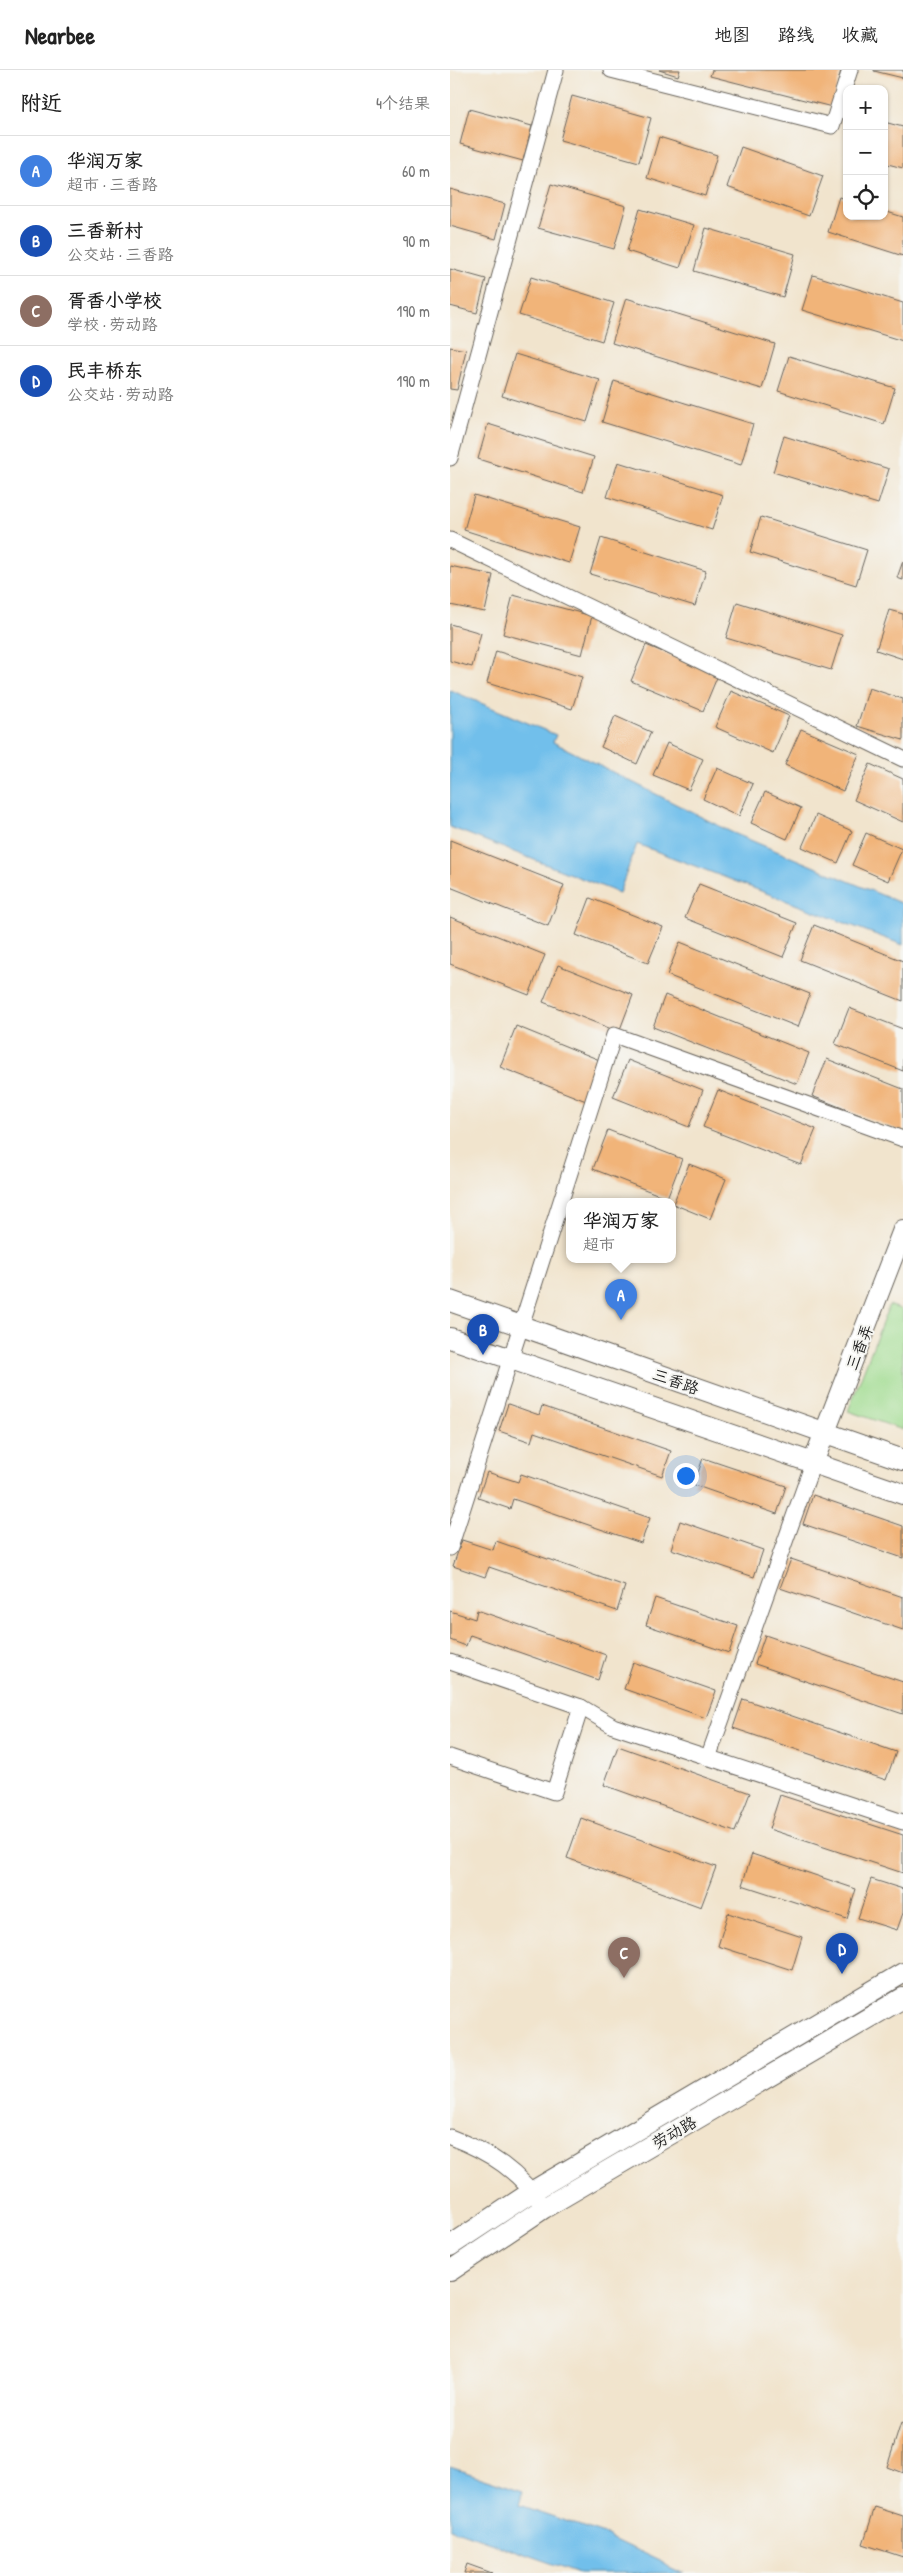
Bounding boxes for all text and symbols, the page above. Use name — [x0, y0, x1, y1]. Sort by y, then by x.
text: Nearbee — [25, 19, 95, 51]
text: 地图 — [714, 22, 750, 47]
text: 路线 — [778, 22, 814, 47]
text: 收藏 — [842, 22, 878, 47]
map controls — [843, 85, 888, 220]
button: + — [843, 85, 888, 130]
text: 附近 — [20, 88, 62, 117]
text: 4个结果 — [376, 92, 430, 114]
button: − — [843, 130, 888, 175]
text: 华润万家 — [67, 147, 143, 173]
text: A — [32, 160, 40, 182]
text: 60 m — [402, 160, 430, 182]
text: 超市 · 三香路 — [67, 173, 158, 195]
button: locate — [843, 175, 888, 220]
text: 三香新村 — [67, 217, 143, 243]
text: B — [32, 230, 40, 252]
text: 90 m — [402, 230, 430, 252]
text: 公交站 · 三香路 — [67, 243, 174, 265]
text: 胥香小学校 — [67, 287, 162, 313]
text: C — [32, 300, 40, 322]
text: 190 m — [397, 300, 430, 322]
text: 学校 · 劳动路 — [67, 313, 158, 335]
text: 民丰桥东 — [67, 357, 143, 383]
text: D — [32, 370, 40, 392]
text: 190 m — [397, 370, 430, 392]
text: 公交站 · 劳动路 — [67, 383, 174, 405]
popup — [566, 1198, 676, 1263]
text: 华润万家 — [583, 1207, 659, 1233]
text: 超市 — [583, 1233, 615, 1255]
pin: A — [605, 1279, 637, 1320]
pin: B — [467, 1314, 499, 1355]
street label: 三香弄 — [840, 1321, 878, 1373]
street label: 三香路 — [650, 1363, 702, 1399]
your location — [673, 1463, 699, 1489]
pin: D — [826, 1933, 858, 1974]
pin: C — [608, 1937, 640, 1978]
street label: 劳动路 — [648, 2110, 700, 2154]

